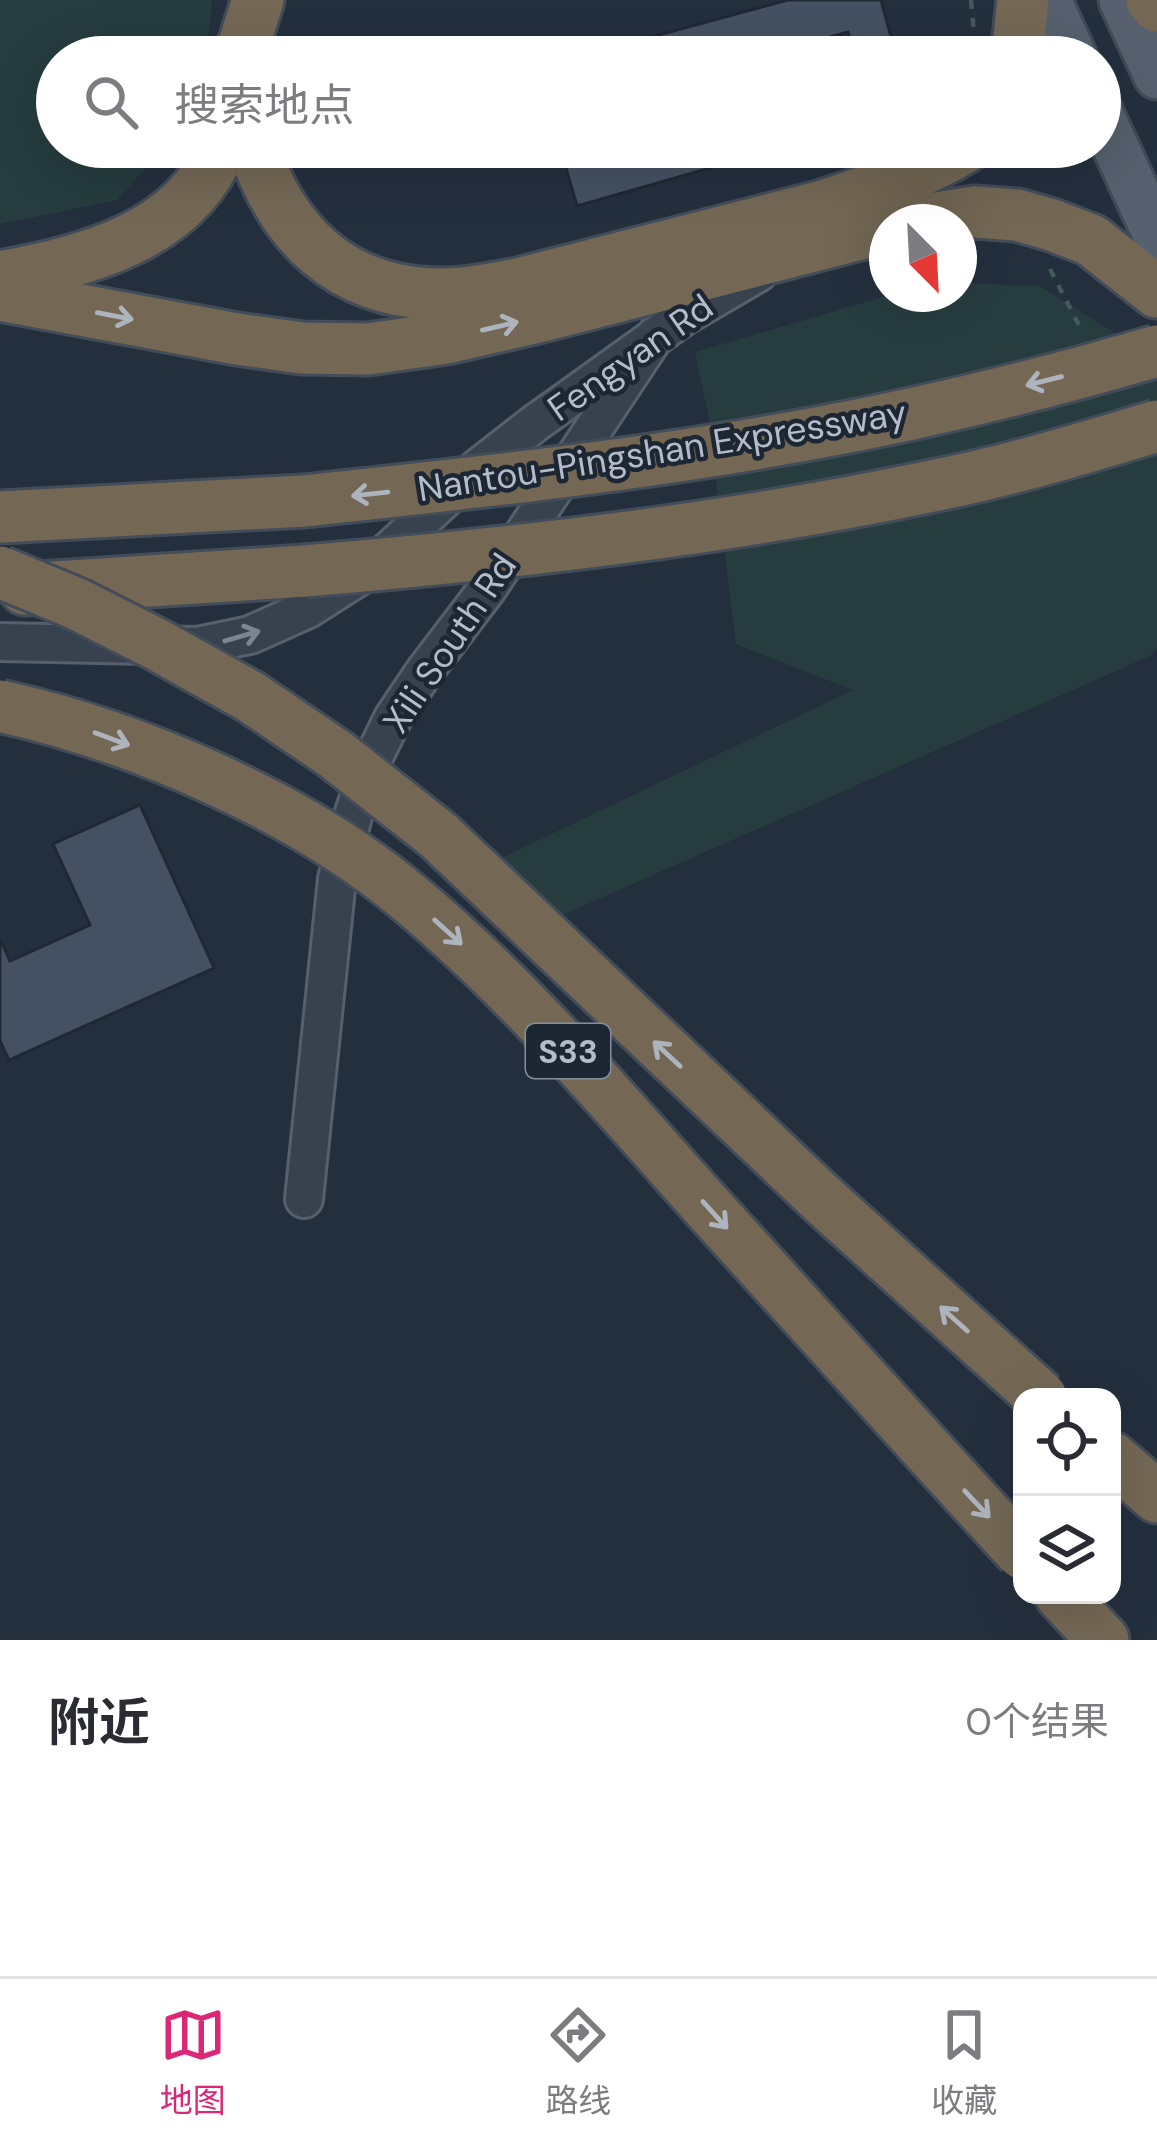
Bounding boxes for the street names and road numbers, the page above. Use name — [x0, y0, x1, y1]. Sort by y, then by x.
street label: Fengyan Rd — [538, 283, 722, 432]
street label: Nantou-Pingshan Expressway — [414, 389, 910, 512]
street label: Xili South Rd — [372, 544, 527, 742]
road number: S33 — [526, 1024, 610, 1078]

